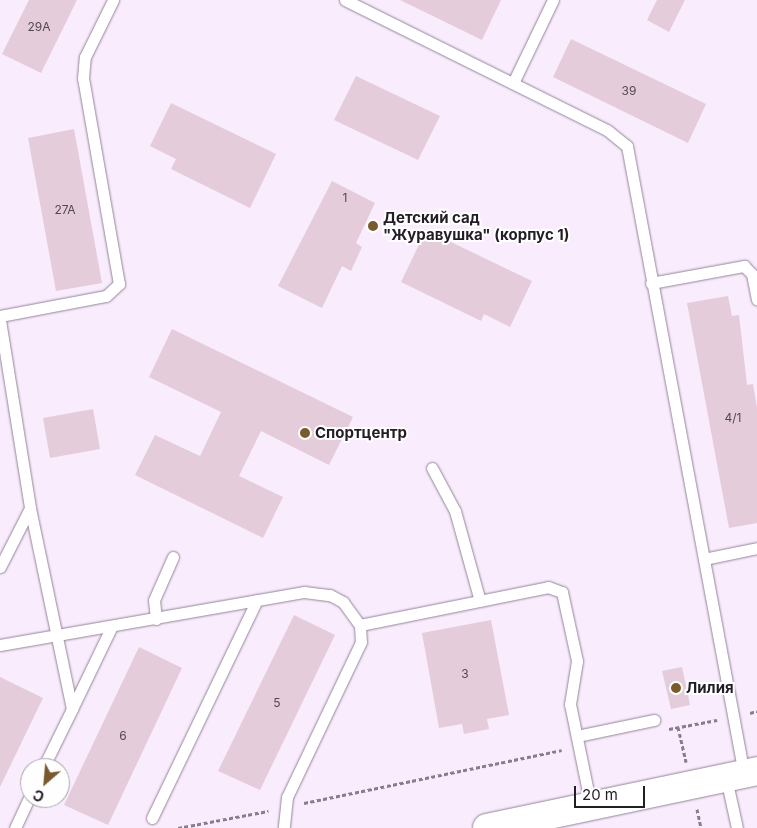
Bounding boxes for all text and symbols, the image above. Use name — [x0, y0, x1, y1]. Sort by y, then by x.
house number: 29А — [27, 20, 51, 34]
house number: 39 — [622, 84, 636, 98]
house number: 1 — [343, 191, 347, 205]
house number: 27А — [54, 203, 76, 217]
place label: Детский сад "Журавушка" (корпус 1) — [383, 208, 569, 243]
marker: Детский сад "Журавушка" (корпус 1) — [367, 220, 379, 232]
house number: 4/1 — [725, 411, 741, 425]
place label: Спортцентр — [315, 424, 407, 442]
marker: Спортцентр — [299, 427, 311, 439]
house number: 3 — [461, 667, 469, 681]
place label: Лилия — [686, 679, 734, 697]
marker: Лилия — [670, 682, 682, 694]
house number: 5 — [273, 696, 281, 710]
house number: 6 — [119, 729, 127, 743]
north arrow — [20, 758, 70, 808]
scale bar — [577, 776, 648, 808]
text: 20 m — [582, 785, 618, 804]
text: С — [30, 786, 47, 806]

